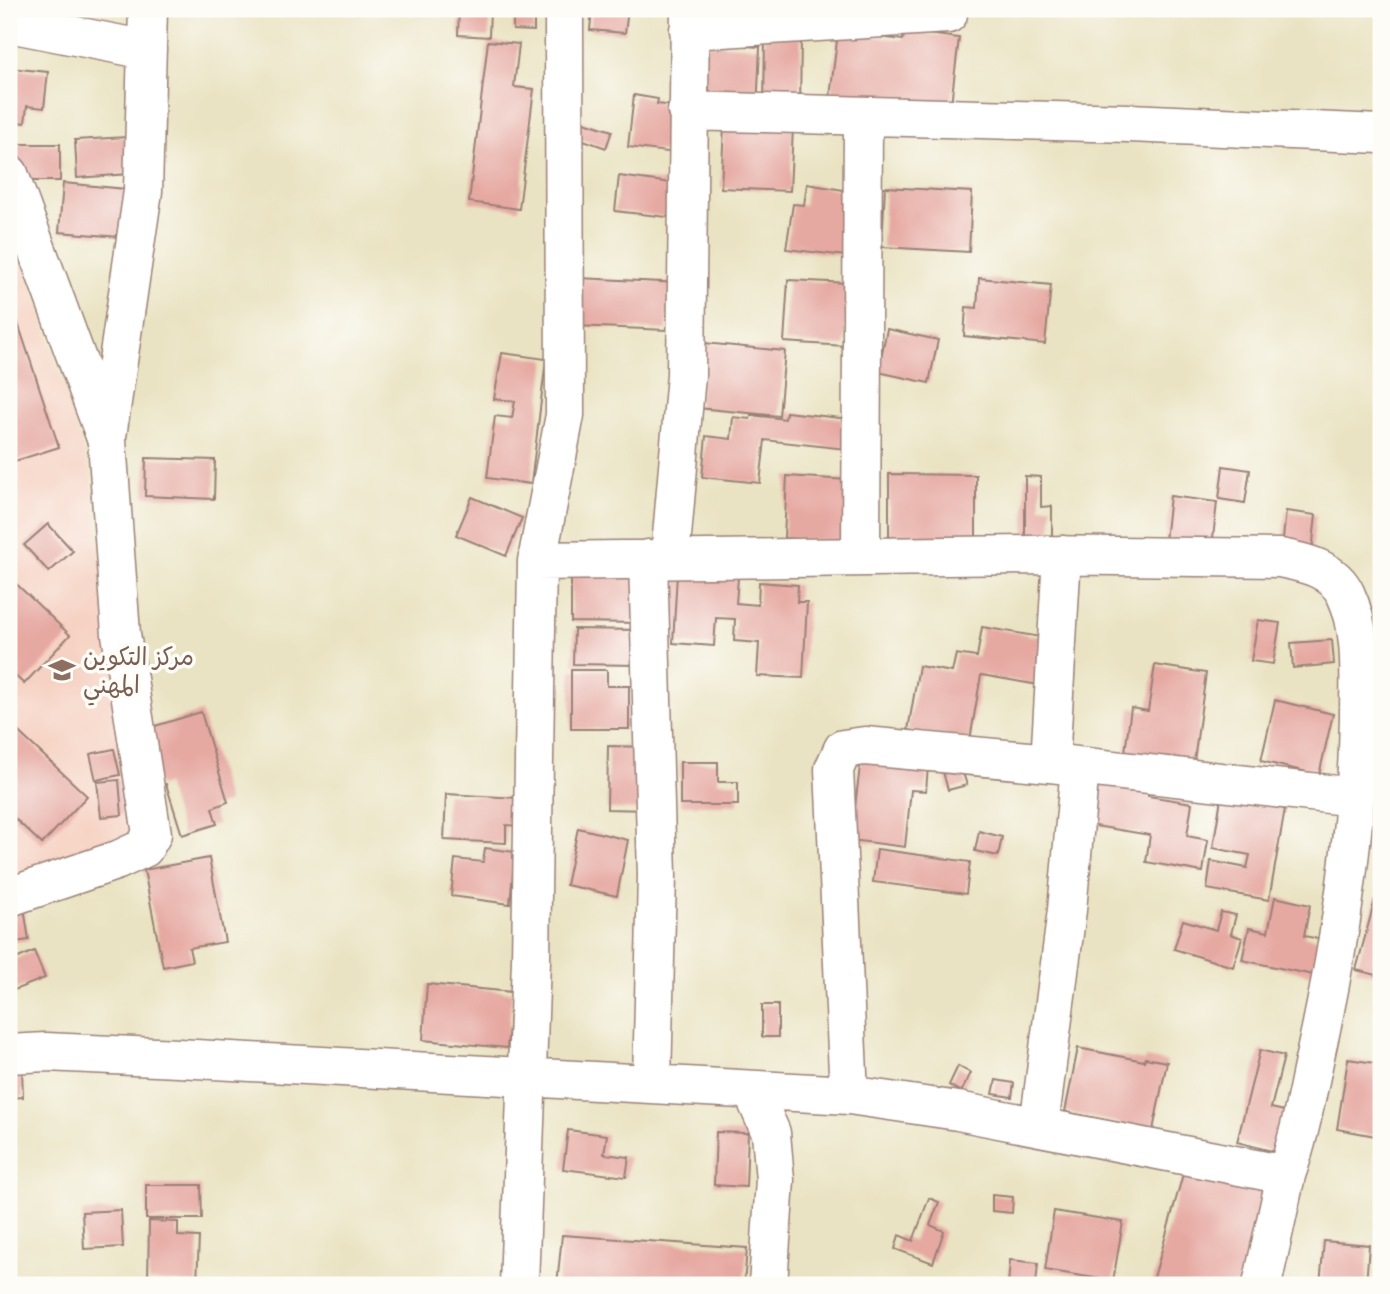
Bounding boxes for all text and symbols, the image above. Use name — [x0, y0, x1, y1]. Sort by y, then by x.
place label: مركز التكوين المهني — [83, 641, 194, 706]
school or university icon: مركز التكوين المهني — [47, 655, 77, 685]

